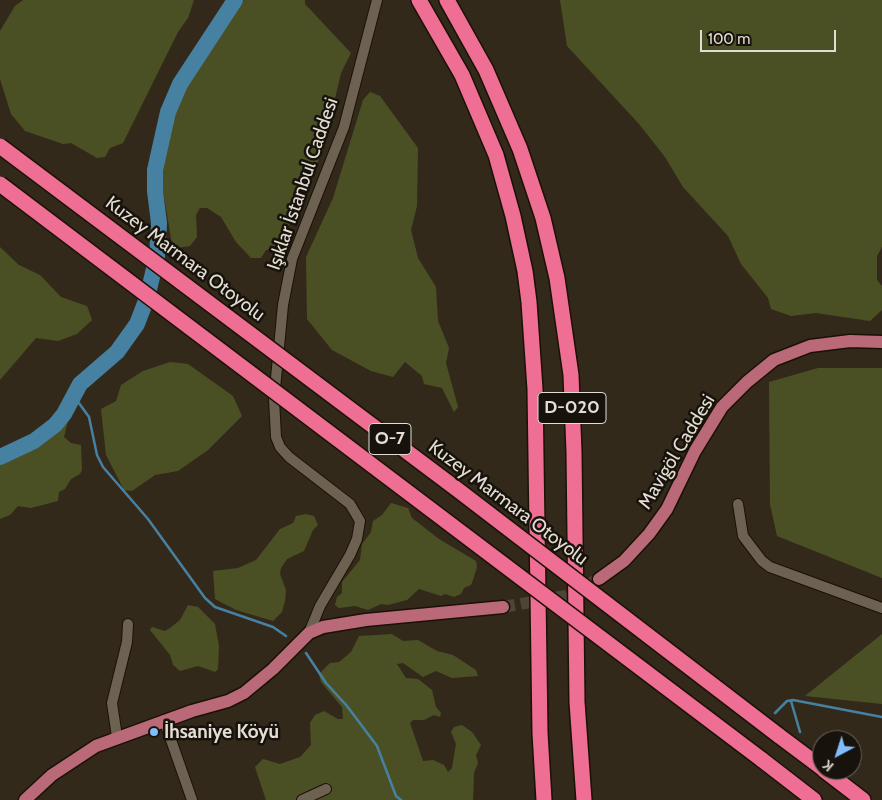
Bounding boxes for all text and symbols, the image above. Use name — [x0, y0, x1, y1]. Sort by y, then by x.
scale bar — [702, 20, 838, 52]
text: 100 m — [708, 30, 750, 48]
street label: Işıklar İstanbul Caddesi — [263, 95, 343, 273]
street label: Kuzey Marmara Otoyolu — [101, 192, 269, 326]
street label: Mavigöl Caddesi — [634, 391, 720, 513]
road number: D-020 — [538, 392, 606, 423]
road number: O-7 — [369, 424, 411, 454]
street label: Kuzey Marmara Otoyolu — [424, 436, 592, 570]
place label: İhsaniye Köyü — [164, 721, 279, 743]
marker: İhsaniye Köyü — [148, 726, 160, 738]
north arrow — [812, 730, 862, 780]
text: K — [819, 756, 837, 775]

